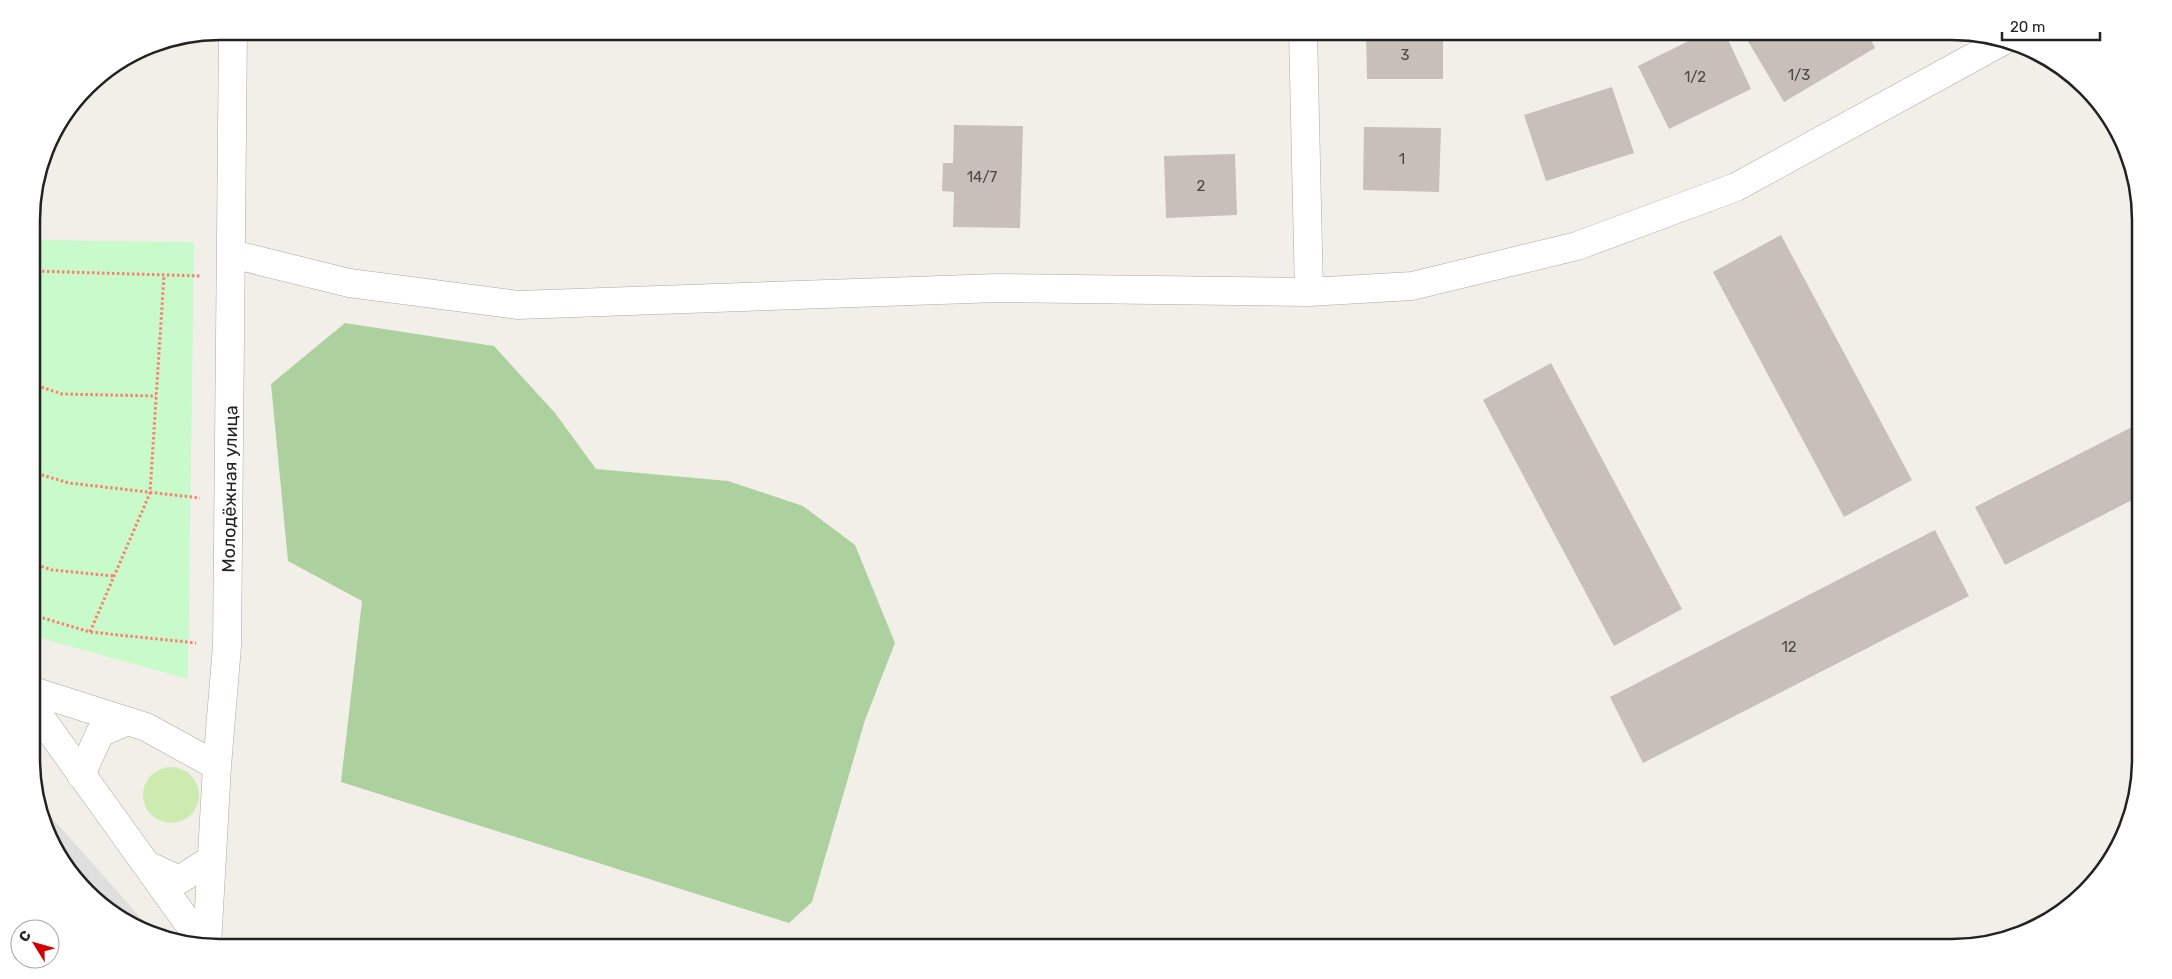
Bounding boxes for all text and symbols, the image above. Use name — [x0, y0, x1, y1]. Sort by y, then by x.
scale bar — [2002, 10, 2100, 42]
text: 20 m — [2010, 18, 2045, 36]
house number: 3 — [1400, 46, 1410, 64]
house number: 1/3 — [1788, 66, 1810, 84]
house number: 1/2 — [1684, 68, 1706, 86]
house number: 1 — [1399, 150, 1405, 168]
house number: 14/7 — [967, 168, 998, 186]
house number: 2 — [1197, 177, 1206, 195]
street label: Молодёжная улица — [218, 405, 242, 573]
house number: 12 — [1781, 638, 1797, 656]
north arrow — [10, 919, 60, 969]
text: С — [15, 927, 35, 946]

